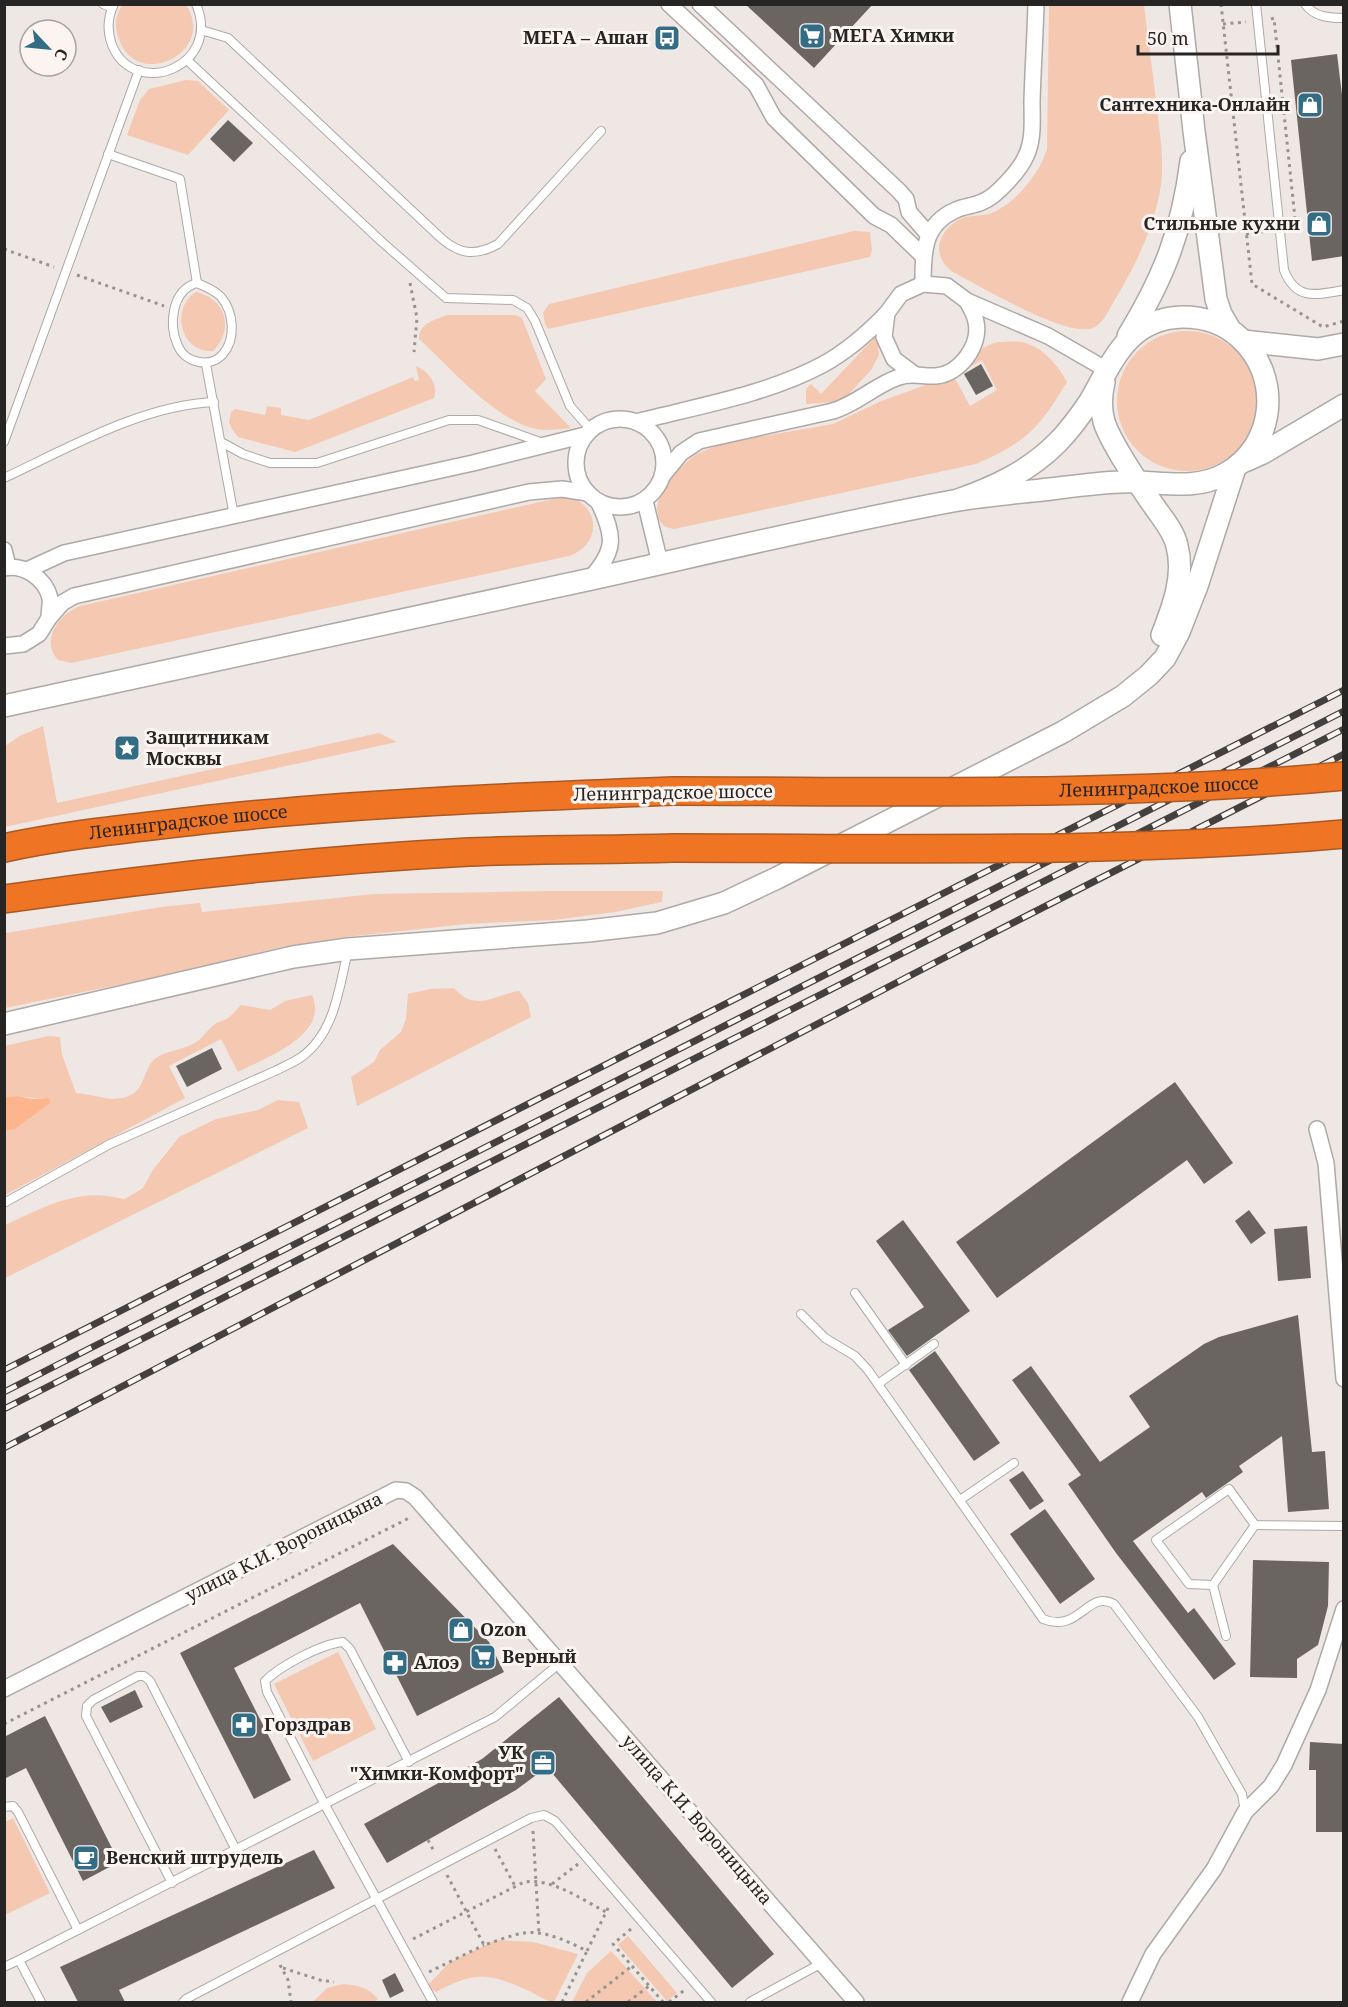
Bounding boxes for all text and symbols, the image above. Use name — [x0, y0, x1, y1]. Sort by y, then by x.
north arrow — [18, 18, 78, 78]
scale bar — [1138, 18, 1278, 56]
supermarket icon: МЕГА Химки — [797, 21, 827, 51]
bus stop icon: МЕГА – Ашан — [652, 23, 682, 53]
place label: МЕГА Химки — [832, 23, 954, 47]
place label: МЕГА – Ашан — [523, 25, 648, 49]
text: 50 m — [1147, 26, 1189, 50]
text: С — [49, 45, 74, 64]
shop icon: Сантехника-Онлайн — [1295, 90, 1325, 120]
place label: Сантехника-Онлайн — [1099, 92, 1290, 116]
shop icon: Стильные кухни — [1304, 209, 1334, 239]
place label: Стильные кухни — [1144, 211, 1300, 235]
place label: Защитникам Москвы — [146, 725, 269, 770]
place icon: Защитникам Москвы — [112, 733, 142, 763]
street label: Ленинградское шоссе — [1059, 770, 1259, 802]
street label: Ленинградское шоссе — [573, 778, 773, 806]
street label: Ленинградское шоссе — [87, 799, 288, 844]
street label: улица К.И. Вороницына — [181, 1486, 386, 1606]
shop icon: Ozon — [446, 1615, 476, 1645]
place label: Ozon — [480, 1617, 527, 1641]
supermarket icon: Верный — [468, 1642, 498, 1672]
place label: Верный — [502, 1644, 576, 1668]
pharmacy icon: Алоэ — [380, 1648, 410, 1678]
place label: Алоэ — [414, 1650, 459, 1674]
pharmacy icon: Горздрав — [229, 1710, 259, 1740]
place label: Горздрав — [264, 1712, 351, 1736]
street label: улица К.И. Вороницына — [617, 1729, 778, 1910]
place label: УК "Химки-Комфорт" — [349, 1740, 525, 1785]
office icon: УК "Химки-Комфорт" — [528, 1748, 558, 1778]
cafe icon: Венский штрудель — [71, 1843, 101, 1873]
place label: Венский штрудель — [106, 1845, 283, 1869]

